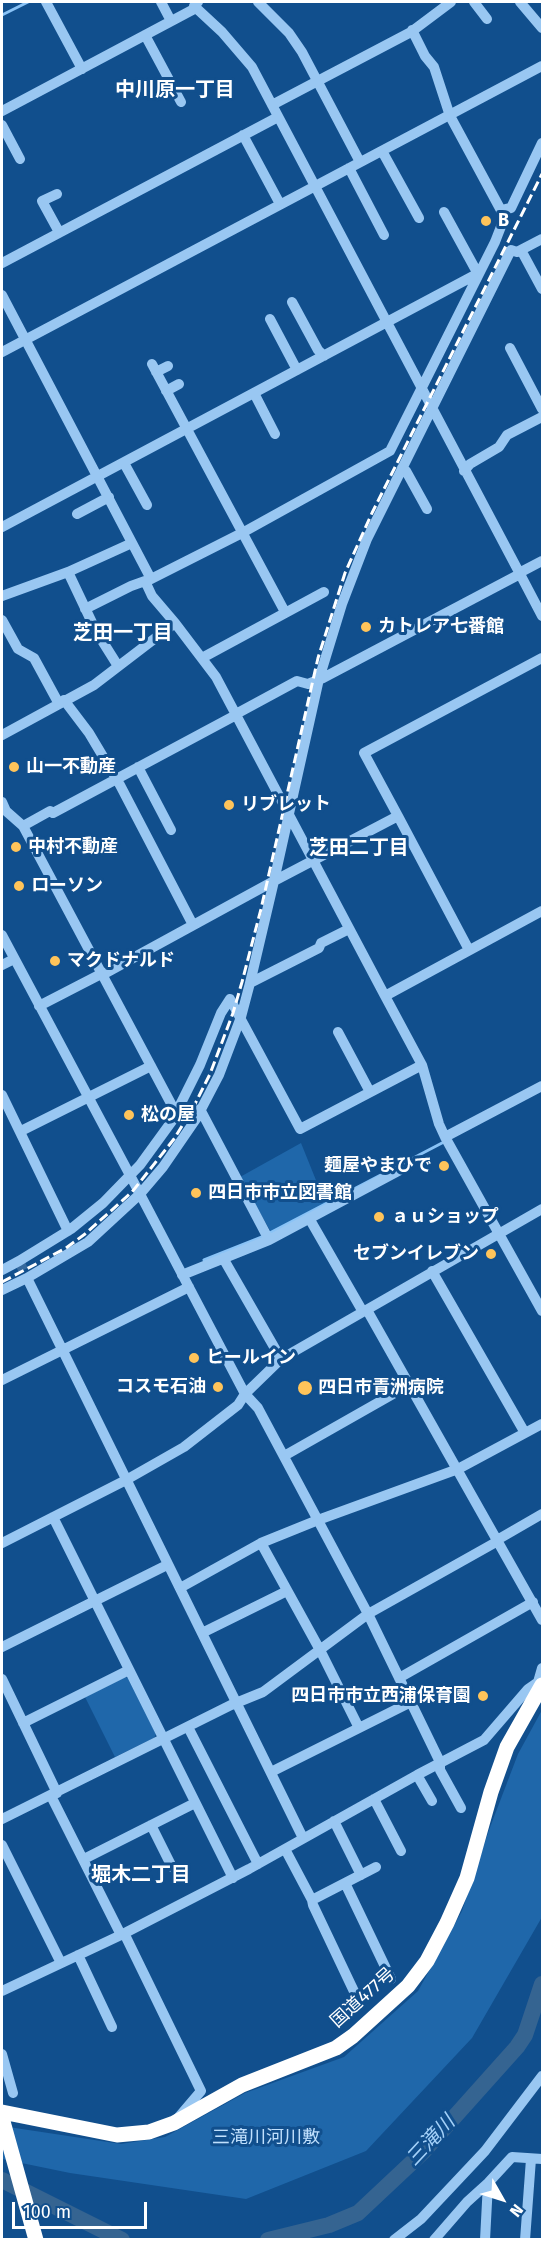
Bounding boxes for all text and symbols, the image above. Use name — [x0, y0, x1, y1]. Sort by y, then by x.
district label: 中川原一丁目 — [115, 78, 235, 102]
place label: B — [498, 210, 509, 232]
marker: B — [479, 214, 493, 228]
place label: カトレア七番館 — [378, 616, 504, 638]
marker: カトレア七番館 — [359, 620, 373, 634]
district label: 芝田一丁目 — [73, 621, 173, 645]
place label: 山一不動産 — [26, 756, 116, 778]
marker: 山一不動産 — [7, 760, 21, 774]
place label: リブレット — [241, 794, 331, 816]
marker: リブレット — [222, 798, 236, 812]
place label: 中村不動産 — [28, 836, 118, 858]
district label: 芝田二丁目 — [309, 836, 409, 860]
marker: 中村不動産 — [9, 840, 23, 854]
place label: ローソン — [31, 875, 103, 897]
marker: ローソン — [12, 879, 26, 893]
place label: マクドナルド — [67, 950, 175, 972]
marker: マクドナルド — [48, 954, 62, 968]
place label: 松の屋 — [141, 1104, 195, 1126]
marker: 松の屋 — [122, 1108, 136, 1122]
place label: 麺屋やまひで — [324, 1155, 432, 1177]
marker: 麺屋やまひで — [437, 1159, 451, 1173]
place label: 四日市市立図書館 — [208, 1182, 352, 1204]
marker: 四日市市立図書館 — [189, 1186, 203, 1200]
place label: ａｕショップ — [391, 1206, 499, 1228]
marker: ａｕショップ — [372, 1210, 386, 1224]
place label: セブンイレブン — [353, 1243, 479, 1265]
marker: セブンイレブン — [484, 1247, 498, 1261]
place label: ヒールイン — [206, 1347, 296, 1369]
marker: ヒールイン — [187, 1351, 201, 1365]
place label: コスモ石油 — [116, 1376, 206, 1398]
place label: 四日市青洲病院 — [318, 1377, 444, 1399]
marker: 四日市青洲病院 — [296, 1379, 314, 1397]
marker: コスモ石油 — [211, 1380, 225, 1394]
place label: 四日市市立西浦保育園 — [291, 1685, 471, 1707]
marker: 四日市市立西浦保育園 — [476, 1689, 490, 1703]
district label: 堀木二丁目 — [91, 1863, 191, 1887]
street label: 国道477号 — [326, 1964, 400, 2032]
water label: 三滝川 — [402, 2111, 460, 2171]
park label: 三滝川河川敷 — [212, 2127, 320, 2149]
north arrow — [472, 2169, 532, 2229]
scale bar — [15, 2190, 150, 2228]
text: 100 m — [23, 2201, 71, 2223]
text: N — [506, 2201, 527, 2221]

